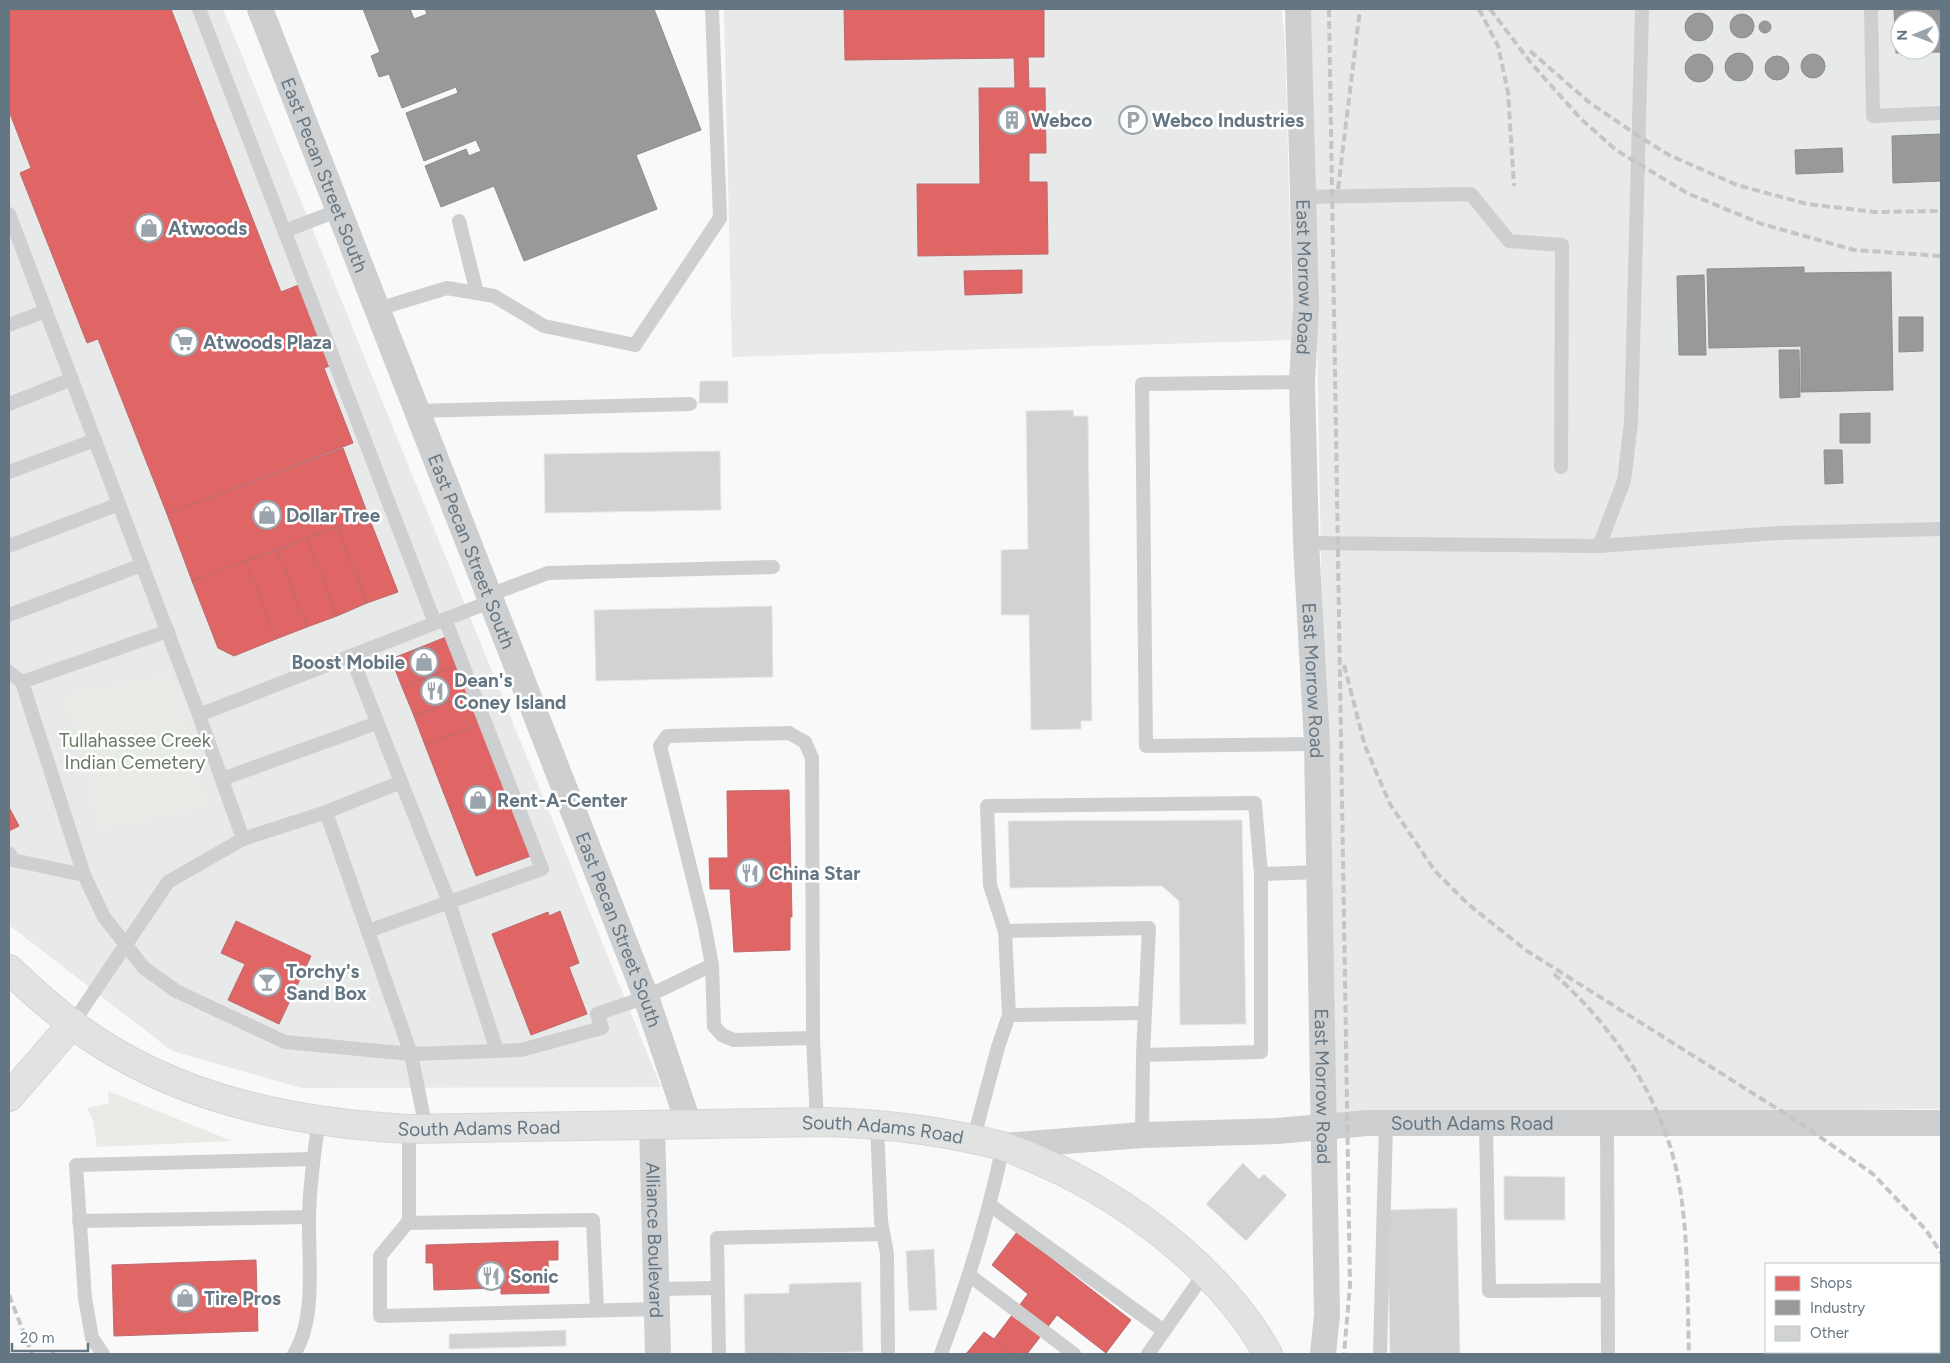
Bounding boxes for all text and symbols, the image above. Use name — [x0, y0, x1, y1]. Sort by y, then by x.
north arrow — [1890, 10, 1940, 60]
text: N — [1894, 30, 1911, 41]
street label: East Pecan Street South — [276, 74, 373, 275]
building icon: Webco — [997, 105, 1027, 135]
parking icon: Webco Industries — [1118, 105, 1148, 135]
place label: Webco — [1031, 109, 1092, 132]
place label: Webco Industries — [1152, 109, 1304, 132]
street label: East Morrow Road — [1292, 199, 1318, 355]
shop icon: Atwoods — [134, 213, 164, 243]
place label: Atwoods — [168, 217, 247, 240]
supermarket icon: Atwoods Plaza — [169, 327, 199, 357]
place label: Atwoods Plaza — [203, 331, 332, 354]
street label: East Pecan Street South — [423, 450, 520, 652]
shop icon: Dollar Tree — [252, 500, 282, 530]
place label: Dollar Tree — [286, 504, 381, 527]
street label: East Morrow Road — [1298, 602, 1329, 759]
shop icon: Boost Mobile — [409, 647, 439, 677]
place label: Boost Mobile — [291, 651, 405, 674]
place label: Dean's Coney Island — [454, 669, 566, 714]
restaurant icon: Dean's Coney Island — [420, 676, 450, 706]
park label: Tullahassee Creek Indian Cemetery — [59, 729, 212, 774]
shop icon: Rent-A-Center — [463, 785, 493, 815]
place label: Rent-A-Center — [497, 789, 628, 812]
street label: East Pecan Street South — [571, 829, 667, 1030]
restaurant icon: China Star — [735, 858, 765, 888]
place label: China Star — [769, 862, 860, 885]
place label: Torchy's Sand Box — [286, 960, 367, 1005]
bar icon: Torchy's Sand Box — [252, 967, 282, 997]
street label: East Morrow Road — [1310, 1008, 1336, 1165]
street label: South Adams Road — [801, 1110, 966, 1148]
street label: South Adams Road — [1391, 1112, 1554, 1135]
street label: South Adams Road — [397, 1115, 561, 1141]
street label: Alliance Boulevard — [641, 1162, 669, 1318]
restaurant icon: Sonic — [476, 1261, 506, 1291]
legend — [1765, 1263, 1940, 1353]
place label: Sonic — [510, 1265, 559, 1288]
text: Shops — [1810, 1274, 1852, 1292]
shop icon: Tire Pros — [170, 1283, 200, 1313]
place label: Tire Pros — [204, 1287, 281, 1310]
text: Industry — [1810, 1299, 1865, 1317]
scale bar — [12, 1320, 89, 1352]
text: Other — [1810, 1324, 1849, 1342]
text: 20 m — [20, 1329, 54, 1347]

